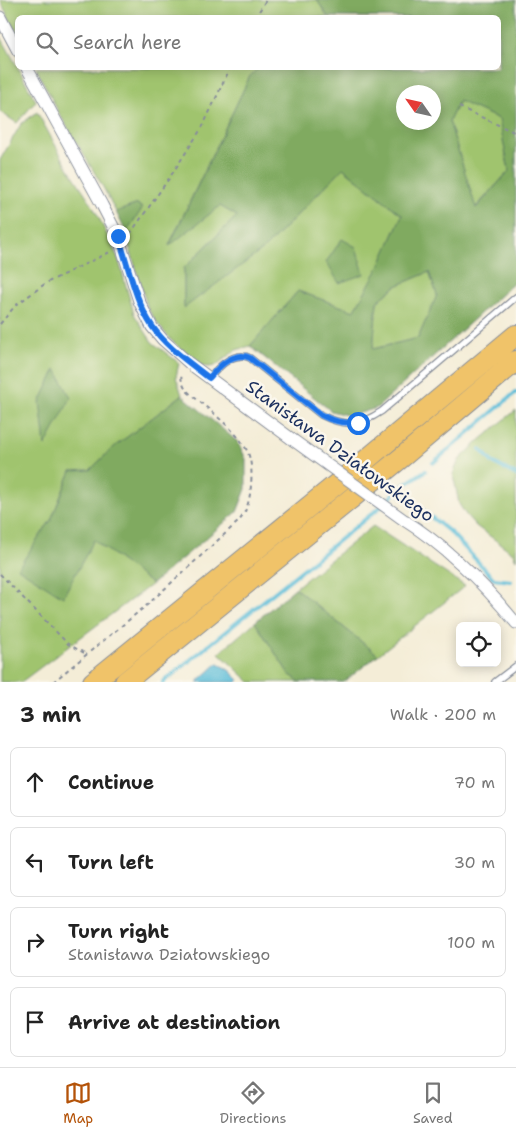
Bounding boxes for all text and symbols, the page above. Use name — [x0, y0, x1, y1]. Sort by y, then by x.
search box — [15, 15, 501, 70]
icon: search — [33, 29, 61, 57]
text: Search here — [73, 30, 182, 55]
north arrow — [396, 85, 441, 130]
route end — [107, 225, 130, 248]
street label: Stanisława Działowskiego — [241, 374, 439, 528]
route start — [347, 412, 370, 435]
map controls — [456, 622, 501, 667]
button: locate — [456, 622, 501, 667]
text: 3 min — [20, 701, 81, 729]
text: Walk · 200 m — [390, 704, 496, 725]
icon: ahead — [21, 768, 49, 796]
text: Continue — [68, 770, 154, 795]
text: 70 m — [454, 772, 495, 793]
icon: left — [21, 848, 49, 876]
text: Turn left — [68, 850, 154, 875]
text: 30 m — [454, 852, 495, 873]
text: Turn right — [68, 919, 169, 944]
icon: right — [21, 928, 49, 956]
text: 100 m — [447, 932, 495, 953]
text: Stanisława Działowskiego — [68, 944, 270, 965]
icon: arrive — [21, 1008, 49, 1036]
text: Arrive at destination — [68, 1010, 280, 1035]
tab: Map — [63, 1079, 93, 1127]
tab: Directions — [220, 1079, 287, 1127]
tab: Saved — [413, 1079, 453, 1127]

